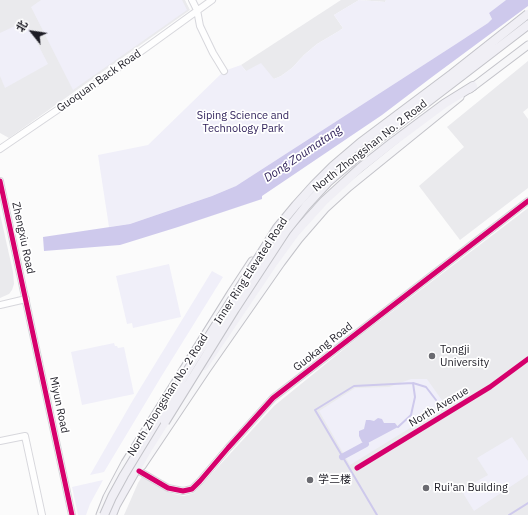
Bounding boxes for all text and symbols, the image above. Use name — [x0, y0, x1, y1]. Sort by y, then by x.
north arrow — [12, 12, 52, 52]
text: 北 — [13, 18, 30, 34]
street label: Guoquan Back Road — [54, 47, 144, 115]
street label: North Zhongshan No. 2 Road — [310, 97, 430, 195]
park label: Siping Science and Technology Park — [197, 109, 289, 135]
water label: Dong Zoumatang — [261, 123, 345, 185]
street label: Zhengxiu Road — [9, 201, 37, 275]
street label: Inner Ring Elevated Road — [212, 215, 290, 327]
street label: Guokang Road — [291, 320, 355, 374]
street label: North Zhongshan No. 2 Road — [125, 331, 211, 459]
place label: Tongji University — [440, 343, 489, 369]
marker: Tongji University — [427, 351, 437, 361]
street label: Miyun Road — [47, 375, 71, 435]
street label: North Avenue — [407, 384, 471, 430]
place label: 学三楼 — [318, 473, 351, 487]
marker: 学三楼 — [305, 475, 315, 485]
place label: Rui'an Building — [434, 481, 508, 495]
marker: Rui'an Building — [421, 483, 431, 493]

